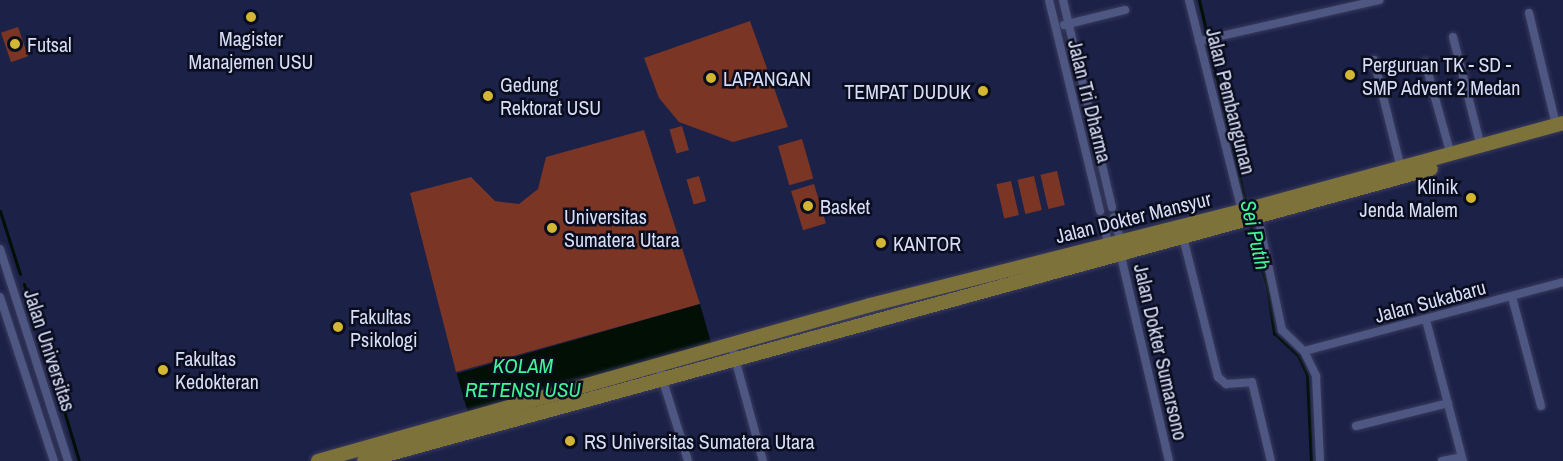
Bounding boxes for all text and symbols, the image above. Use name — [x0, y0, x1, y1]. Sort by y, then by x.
marker: Magister Manajemen USU — [244, 10, 258, 24]
street label: Jalan Pembangunan — [1201, 25, 1261, 177]
place label: Magister Manajemen USU — [189, 27, 313, 74]
place label: Futsal — [27, 32, 72, 56]
marker: Futsal — [8, 37, 22, 51]
street label: Jalan Tri Dharma — [1063, 37, 1117, 165]
place label: Perguruan TK - SD - SMP Advent 2 Medan — [1362, 52, 1522, 99]
place label: LAPANGAN — [723, 66, 811, 90]
marker: Perguruan TK - SD - SMP Advent 2 Medan — [1343, 68, 1357, 82]
marker: LAPANGAN — [704, 71, 718, 85]
place label: Gedung Rektorat USU — [500, 72, 601, 119]
place label: TEMPAT DUDUK — [844, 79, 971, 103]
marker: TEMPAT DUDUK — [976, 84, 990, 98]
marker: Gedung Rektorat USU — [481, 89, 495, 103]
place label: Klinik Jenda Malem — [1360, 174, 1458, 221]
street label: Jalan Dokter Mansyur — [1053, 186, 1213, 248]
marker: Klinik Jenda Malem — [1462, 189, 1480, 207]
place label: Basket — [820, 194, 870, 218]
water label: Sei Putih — [1235, 198, 1275, 272]
marker: Basket — [801, 199, 815, 213]
place label: Universitas Sumatera Utara — [564, 204, 680, 251]
marker: Universitas Sumatera Utara — [545, 221, 559, 235]
place label: KANTOR — [893, 231, 961, 255]
marker: KANTOR — [874, 236, 888, 250]
street label: Jalan Dokter Sumarsono — [1129, 261, 1193, 443]
street label: Jalan Sukabaru — [1372, 275, 1488, 327]
street label: Jalan Universitas — [19, 286, 81, 414]
place label: Fakultas Psikologi — [350, 304, 417, 351]
marker: Fakultas Psikologi — [331, 320, 345, 334]
place label: Fakultas Kedokteran — [175, 346, 259, 393]
water label: KOLAM RETENSI USU — [465, 353, 581, 403]
marker: Fakultas Kedokteran — [156, 363, 170, 377]
place label: RS Universitas Sumatera Utara — [584, 429, 815, 453]
marker: RS Universitas Sumatera Utara — [561, 432, 579, 450]

